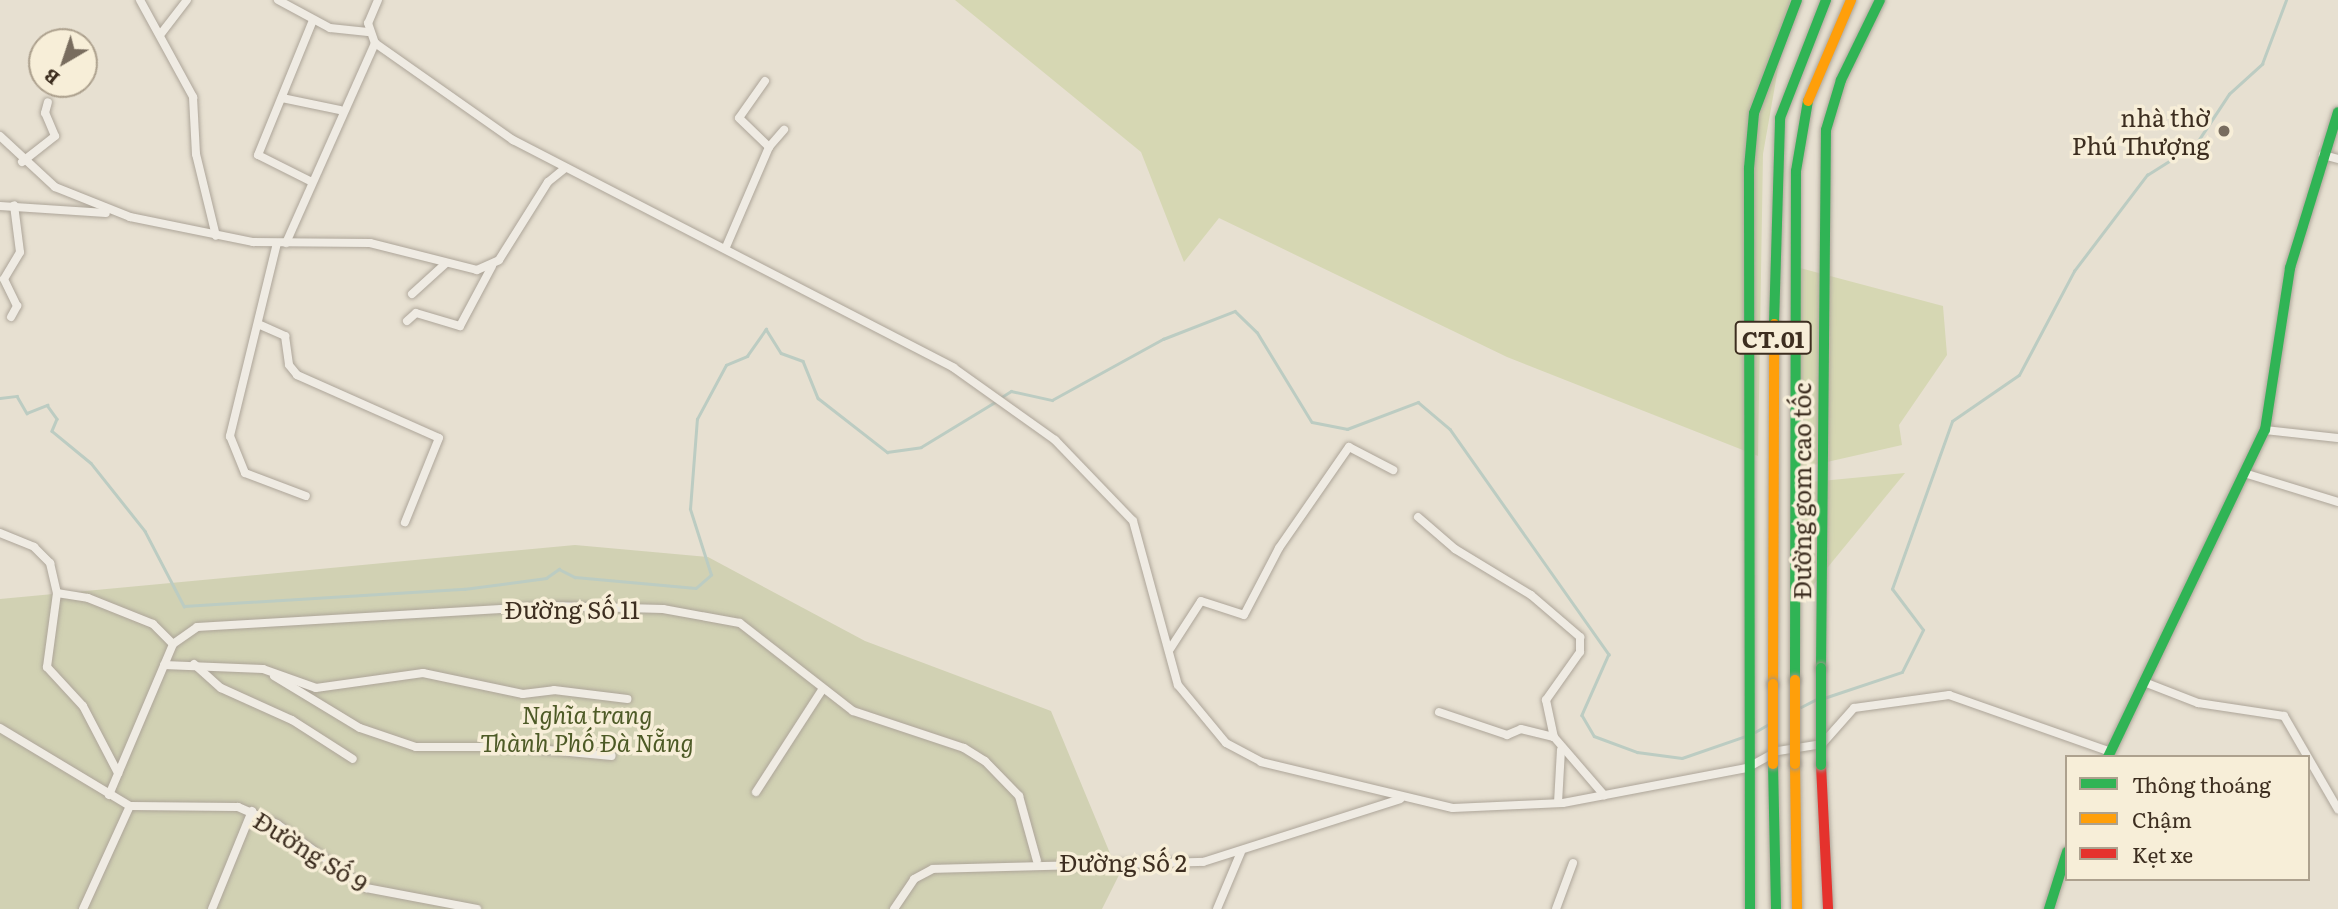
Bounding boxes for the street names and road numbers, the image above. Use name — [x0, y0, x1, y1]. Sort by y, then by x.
road number: CT.01 — [1734, 318, 1812, 358]
street label: Đường gom cao tốc — [1787, 383, 1815, 599]
street label: Đường Số 11 — [504, 595, 640, 623]
street label: Đường Số 9 — [249, 805, 373, 897]
street label: Đường Số 2 — [1059, 848, 1187, 876]

